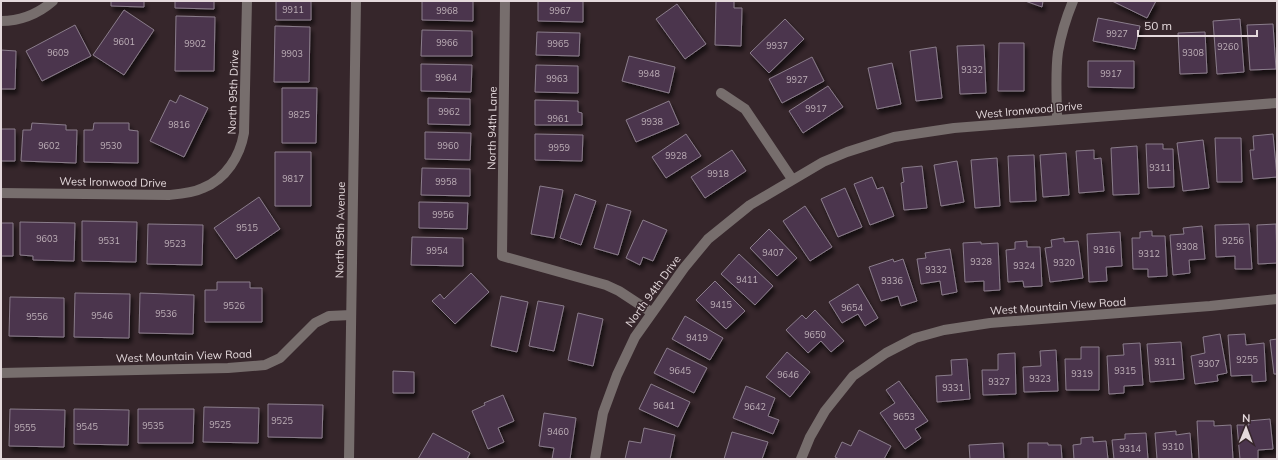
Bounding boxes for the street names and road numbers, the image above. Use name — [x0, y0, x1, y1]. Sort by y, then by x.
street label: North 95th Drive — [225, 49, 241, 135]
street label: North 94th Lane — [484, 86, 500, 170]
street label: West Ironwood Drive — [975, 98, 1083, 122]
street label: West Ironwood Drive — [59, 174, 167, 190]
street label: North 95th Avenue — [332, 182, 348, 278]
street label: North 94th Drive — [622, 253, 684, 329]
street label: West Mountain View Road — [990, 294, 1126, 318]
street label: West Mountain View Road — [116, 347, 252, 365]

